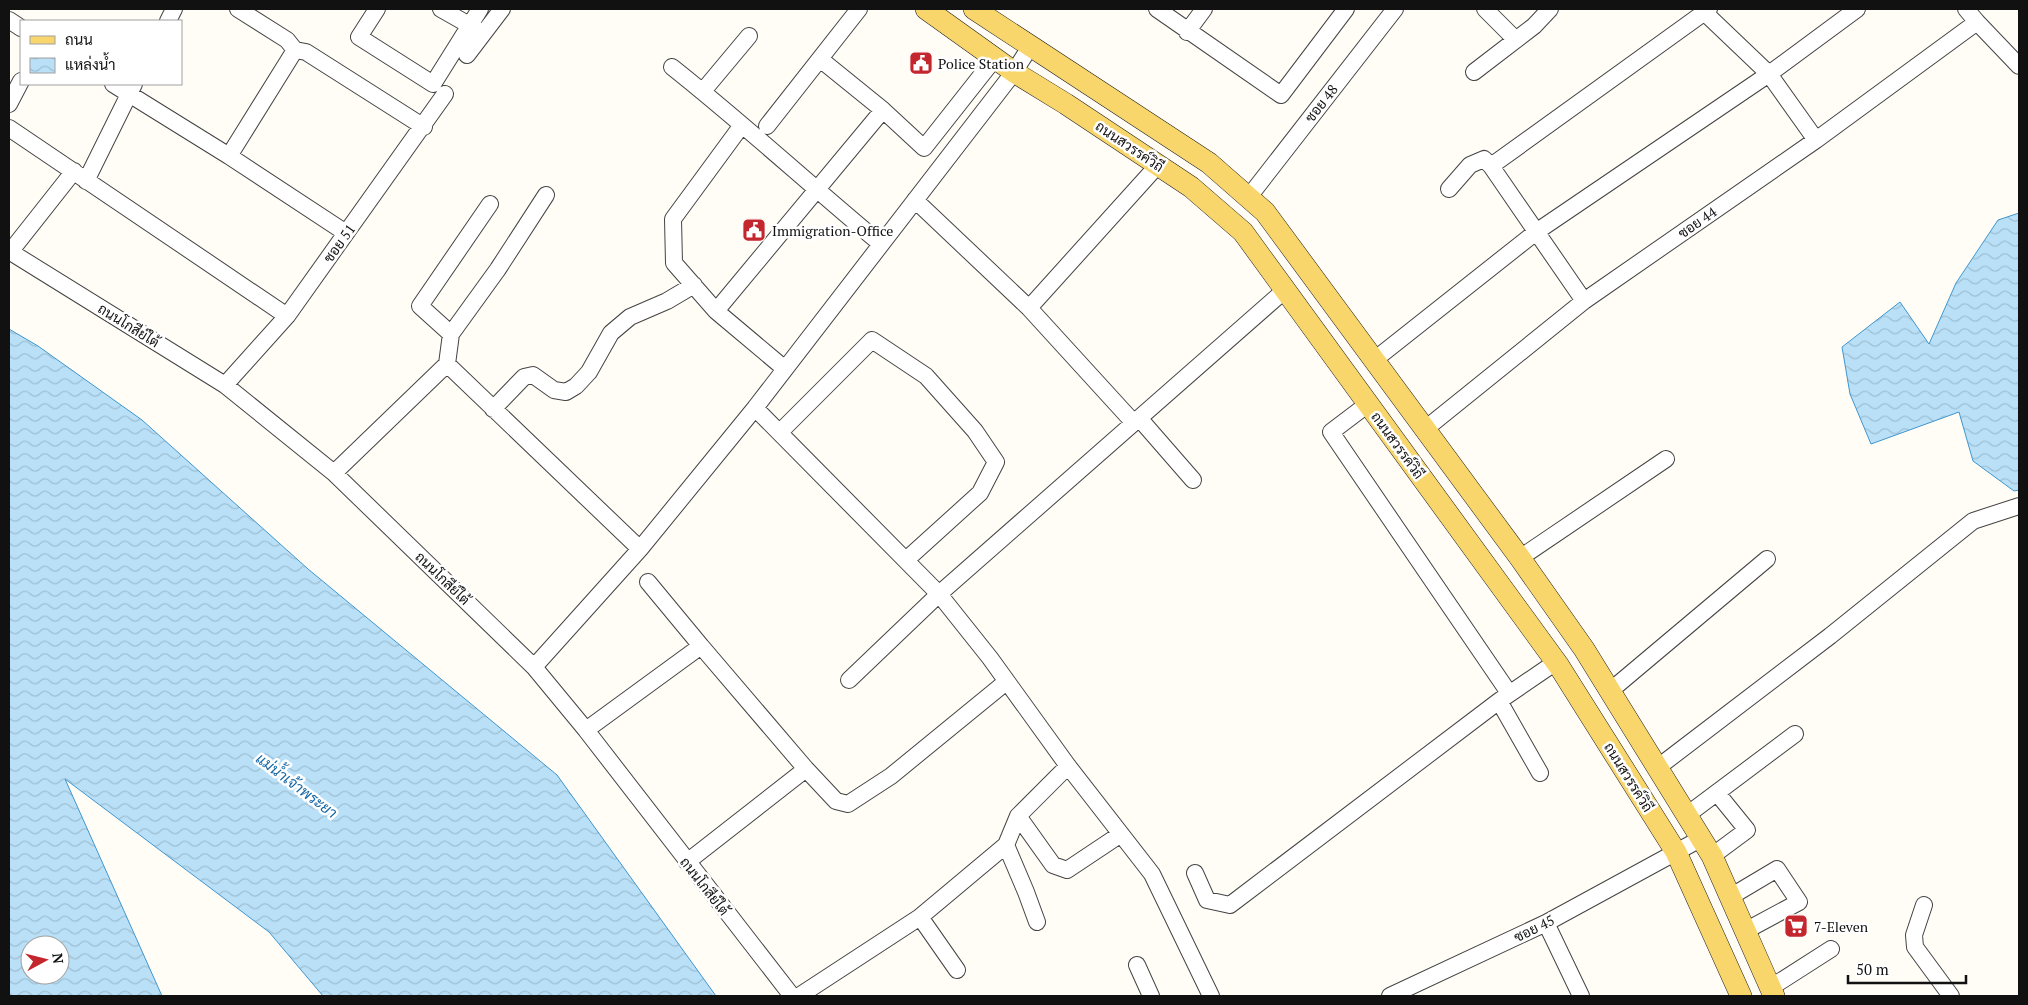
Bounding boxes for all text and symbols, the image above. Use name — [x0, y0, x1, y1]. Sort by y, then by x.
legend — [20, 20, 182, 85]
text: ถนน — [65, 29, 93, 49]
public building icon: Police Station — [908, 50, 934, 76]
text: แหล่งน้ำ — [65, 52, 116, 74]
place label: Police Station — [938, 54, 1025, 73]
street label: ซอย 48 — [1300, 80, 1342, 126]
street label: ถนนสวรรค์วิถี — [1092, 116, 1168, 176]
street label: ซอย 44 — [1674, 202, 1721, 242]
public building icon: Immigration-Office — [741, 217, 767, 243]
street label: ซอย 51 — [319, 220, 359, 266]
place label: Immigration-Office — [772, 221, 893, 240]
street label: ถนนโกสีย์ใต้ — [95, 299, 164, 352]
street label: ถนนสวรรค์วิถี — [1367, 408, 1429, 482]
street label: ถนนโกสีย์ใต้ — [411, 547, 475, 609]
street label: ถนนสวรรค์วิถี — [1600, 739, 1658, 815]
water label: แม่น้ำเจ้าพระยา — [252, 746, 343, 822]
street label: ถนนโกสีย์ใต้ — [676, 853, 734, 920]
street label: ซอย 45 — [1510, 910, 1558, 946]
supermarket icon: 7-Eleven — [1783, 913, 1809, 939]
place label: 7-Eleven — [1814, 917, 1869, 936]
north arrow — [20, 935, 70, 985]
text: N — [48, 952, 69, 965]
scale bar — [1848, 952, 1966, 984]
text: 50 m — [1856, 959, 1889, 979]

